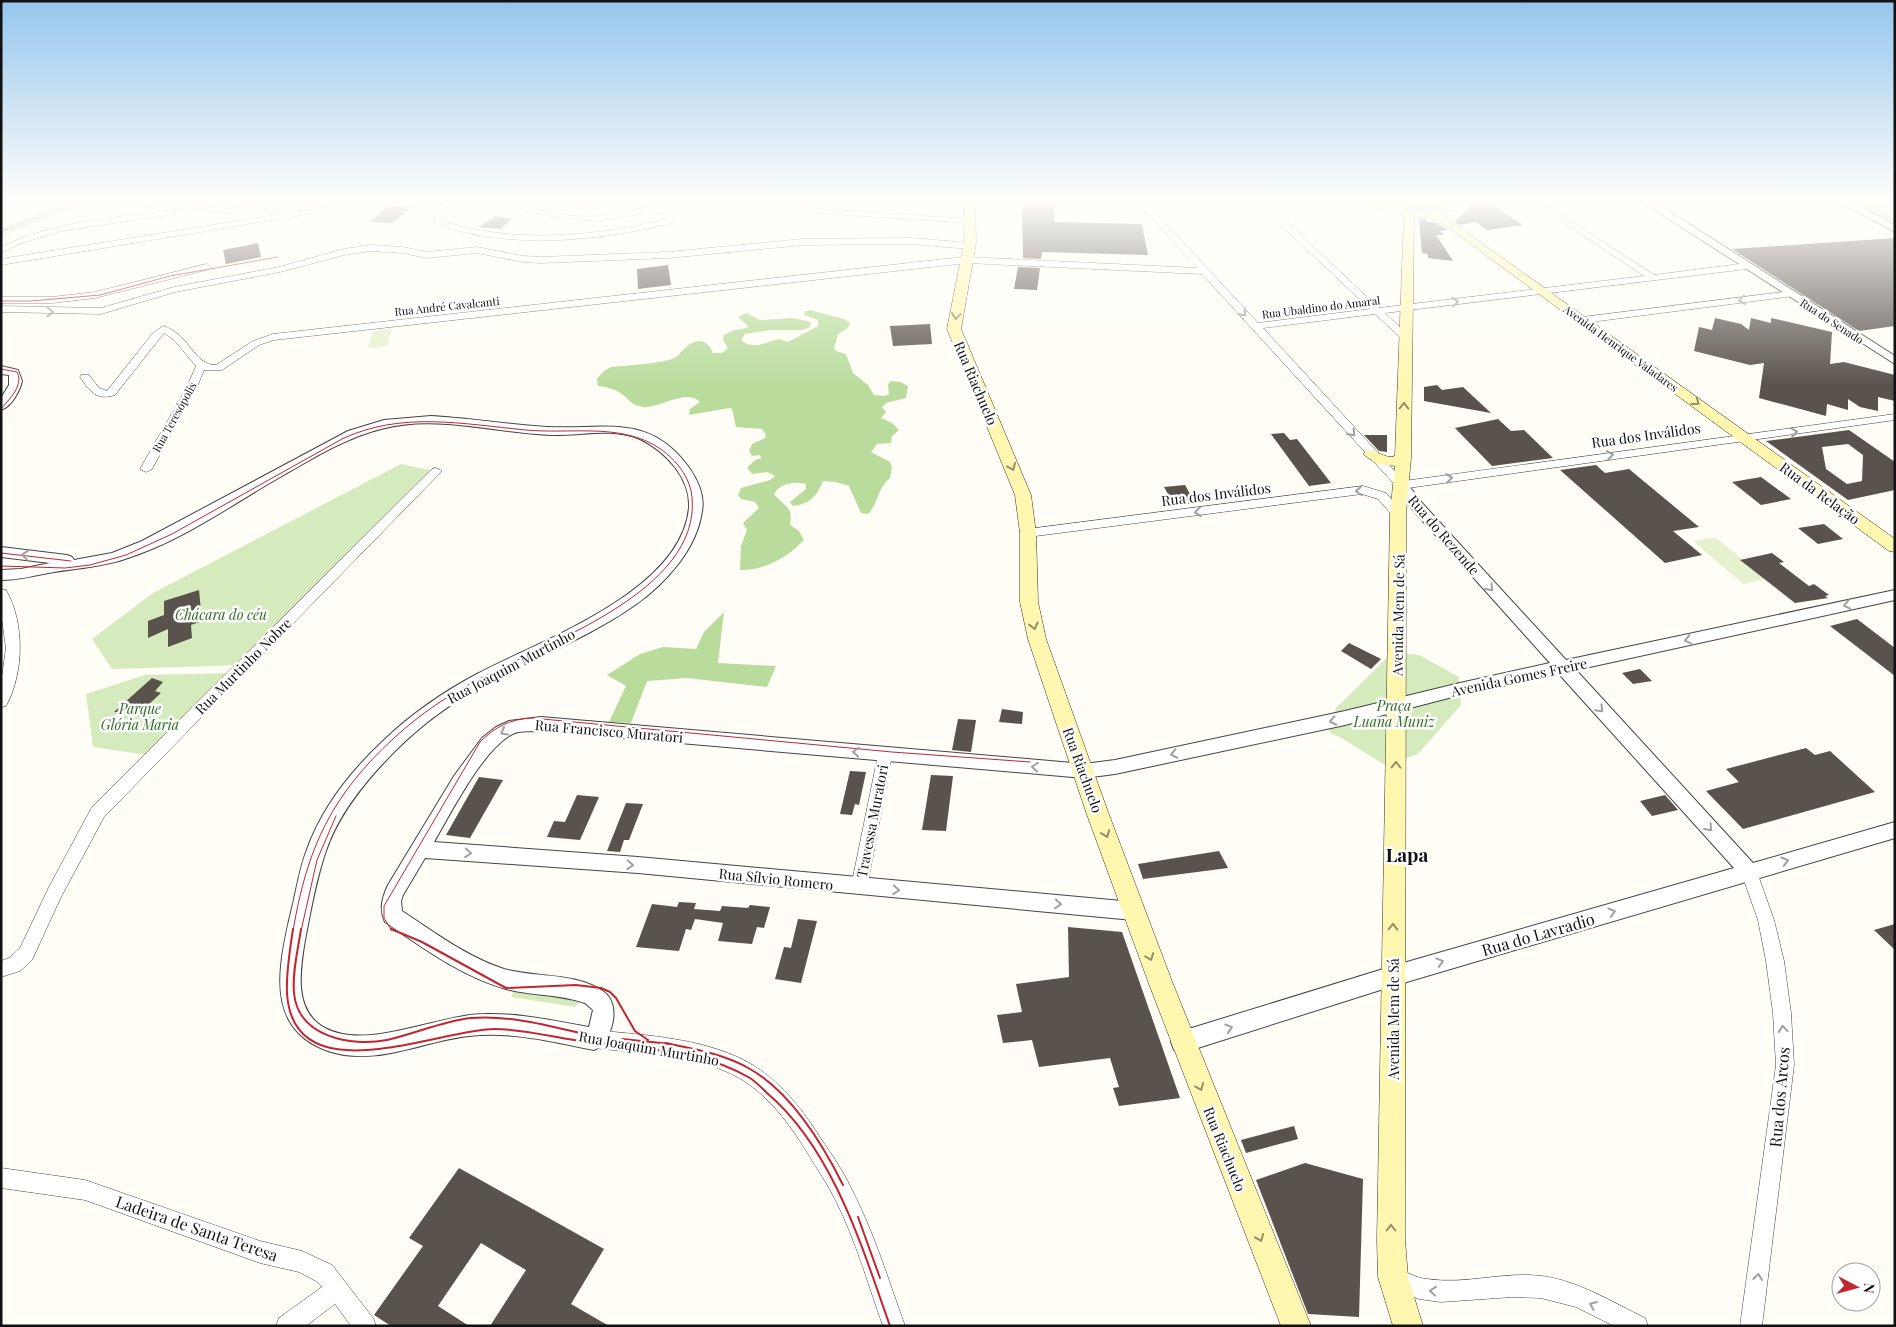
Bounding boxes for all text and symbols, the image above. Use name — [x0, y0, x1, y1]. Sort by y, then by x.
street label: Rua Ubaldino do Amaral — [1261, 292, 1381, 322]
street label: Rua André Cavalcanti — [394, 293, 500, 319]
one-way arrow — [1738, 294, 1746, 305]
street label: Rua do Senado — [1797, 295, 1867, 347]
one-way arrow — [1451, 297, 1459, 308]
street label: Avenida Henrique Valadares — [1560, 301, 1681, 395]
one-way arrow — [46, 306, 54, 317]
one-way arrow — [1237, 307, 1246, 316]
one-way arrow — [951, 313, 962, 321]
street label: Rua Riachuelo — [950, 338, 1002, 428]
street label: Rua Teresópolis — [149, 379, 200, 455]
one-way arrow — [1690, 396, 1700, 405]
one-way arrow — [1399, 402, 1409, 410]
street label: Rua dos Inválidos — [1590, 418, 1702, 452]
one-way arrow — [1789, 427, 1798, 437]
one-way arrow — [1346, 428, 1355, 437]
one-way arrow — [1607, 450, 1615, 461]
street label: Rua da Relação — [1776, 458, 1864, 529]
one-way arrow — [1005, 462, 1016, 471]
one-way arrow — [1446, 473, 1454, 484]
street label: Rua dos Inválidos — [1160, 478, 1272, 510]
one-way arrow — [1354, 486, 1362, 497]
street label: Rua do Rezende — [1404, 491, 1484, 579]
one-way arrow — [1193, 506, 1202, 516]
one-way arrow — [21, 550, 29, 561]
street label: Avenida Mem de Sá — [1387, 554, 1409, 677]
one-way arrow — [1484, 583, 1493, 592]
one-way arrow — [1843, 599, 1852, 610]
park label: Chácara do céu — [175, 605, 267, 624]
street label: Rua Murtinho Nobre — [191, 614, 295, 718]
one-way arrow — [1028, 622, 1038, 630]
street label: Rua Joaquim Murtinho — [444, 624, 579, 708]
one-way arrow — [1684, 634, 1693, 645]
street label: Avenida Gomes Freire — [1448, 653, 1589, 701]
park label: Praça Luana Muniz — [1352, 696, 1435, 731]
park label: Parque Glória Maria — [101, 699, 179, 734]
one-way arrow — [1594, 703, 1603, 712]
street label: Rua Francisco Muratori — [534, 715, 684, 747]
one-way arrow — [1328, 715, 1337, 726]
street label: Rua Riachuelo — [1059, 725, 1107, 816]
one-way arrow — [500, 726, 509, 736]
one-way arrow — [851, 747, 859, 758]
one-way arrow — [1169, 749, 1178, 759]
one-way arrow — [1391, 760, 1401, 768]
one-way arrow — [1031, 762, 1039, 773]
street label: Travessa Muratori — [852, 763, 892, 879]
one-way arrow — [1703, 823, 1712, 832]
one-way arrow — [1100, 829, 1110, 838]
district label: Lapa — [1386, 841, 1428, 867]
one-way arrow — [464, 847, 472, 858]
one-way arrow — [1781, 857, 1789, 867]
one-way arrow — [626, 859, 634, 870]
street label: Rua Sílvio Romero — [718, 864, 835, 895]
one-way arrow — [892, 884, 900, 895]
one-way arrow — [1054, 899, 1062, 910]
street label: Rua do Lavradio — [1479, 908, 1597, 960]
one-way arrow — [1608, 908, 1616, 918]
one-way arrow — [1388, 923, 1399, 931]
one-way arrow — [1144, 952, 1154, 960]
street label: Avenida Mem de Sá — [1384, 958, 1403, 1081]
one-way arrow — [1435, 958, 1443, 968]
one-way arrow — [1224, 1023, 1232, 1033]
one-way arrow — [1778, 1025, 1789, 1033]
street label: Rua Joaquim Murtinho — [577, 1026, 721, 1070]
street label: Rua dos Arcos — [1764, 1046, 1794, 1148]
one-way arrow — [1194, 1082, 1205, 1091]
street label: Rua Riachuelo — [1199, 1104, 1251, 1194]
street label: Ladeira de Santa Teresa — [113, 1190, 281, 1266]
one-way arrow — [1386, 1224, 1396, 1232]
one-way arrow — [1254, 1233, 1265, 1242]
north arrow — [1831, 1262, 1881, 1312]
one-way arrow — [1752, 1273, 1763, 1281]
text: N — [1859, 1282, 1879, 1294]
one-way arrow — [1429, 1286, 1437, 1297]
one-way arrow — [1589, 1300, 1598, 1311]

